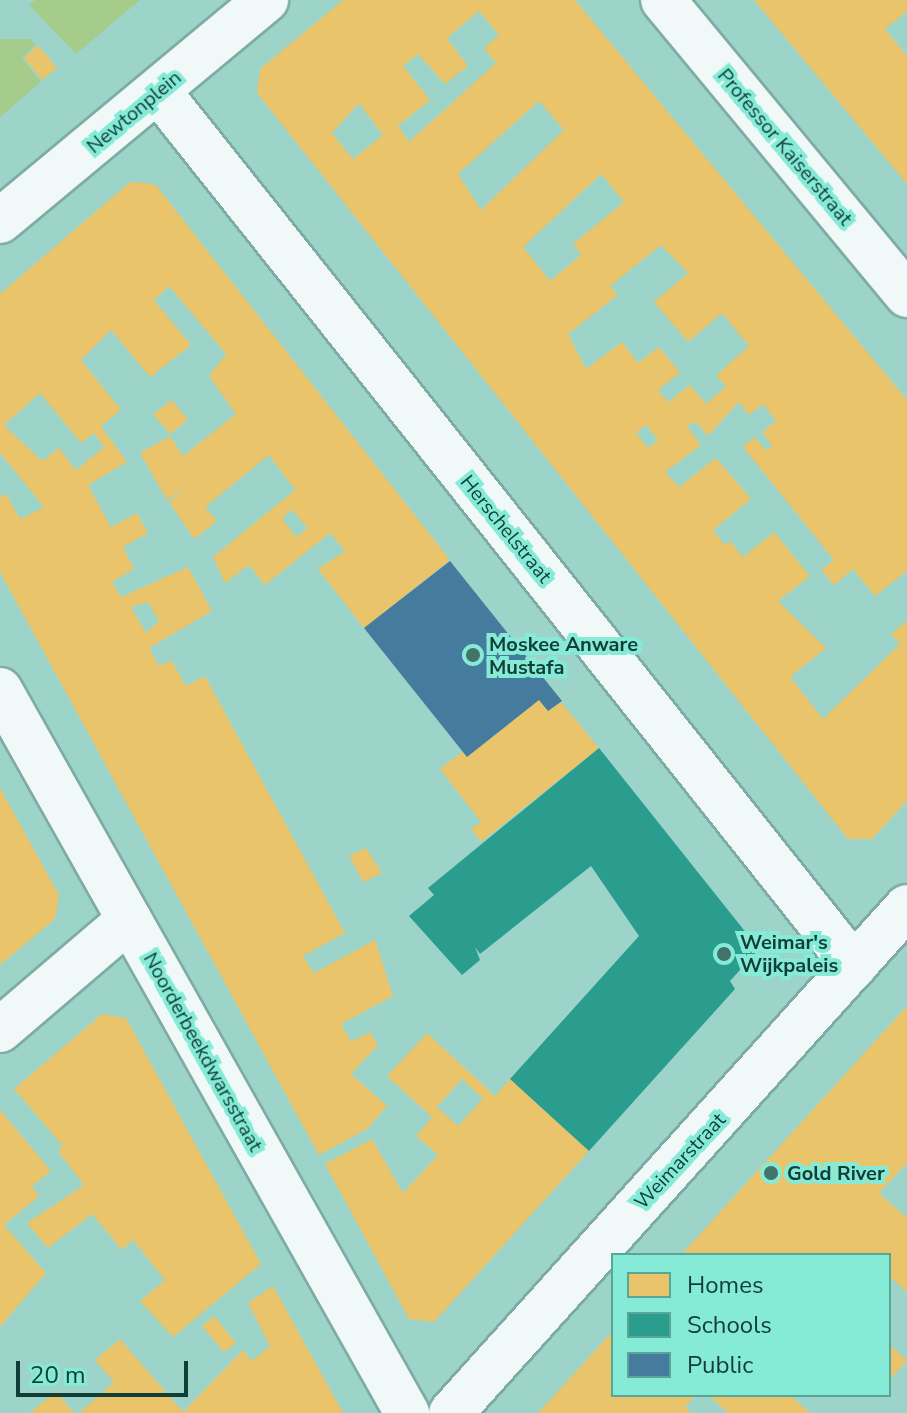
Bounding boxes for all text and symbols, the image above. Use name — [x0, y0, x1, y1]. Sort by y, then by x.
street label: Professor Kaiserstraat — [712, 64, 858, 230]
street label: Newtonplein — [82, 66, 186, 158]
street label: Herschelstraat — [455, 470, 557, 588]
place label: Moskee Anware Mustafa — [489, 632, 638, 679]
marker: Moskee Anware Mustafa — [464, 646, 482, 664]
place label: Weimar's Wijkpaleis — [740, 930, 838, 977]
marker: Weimar's Wijkpaleis — [715, 945, 733, 963]
street label: Noorderbeekdwarsstraat — [138, 948, 268, 1156]
street label: Weimarstraat — [629, 1108, 731, 1214]
place label: Gold River — [787, 1161, 885, 1185]
marker: Gold River — [762, 1164, 780, 1182]
legend — [611, 1253, 891, 1397]
text: Homes — [687, 1269, 763, 1301]
text: Schools — [687, 1309, 772, 1341]
scale bar — [20, 1345, 192, 1395]
text: Public — [687, 1349, 753, 1381]
text: 20 m — [30, 1359, 86, 1391]

